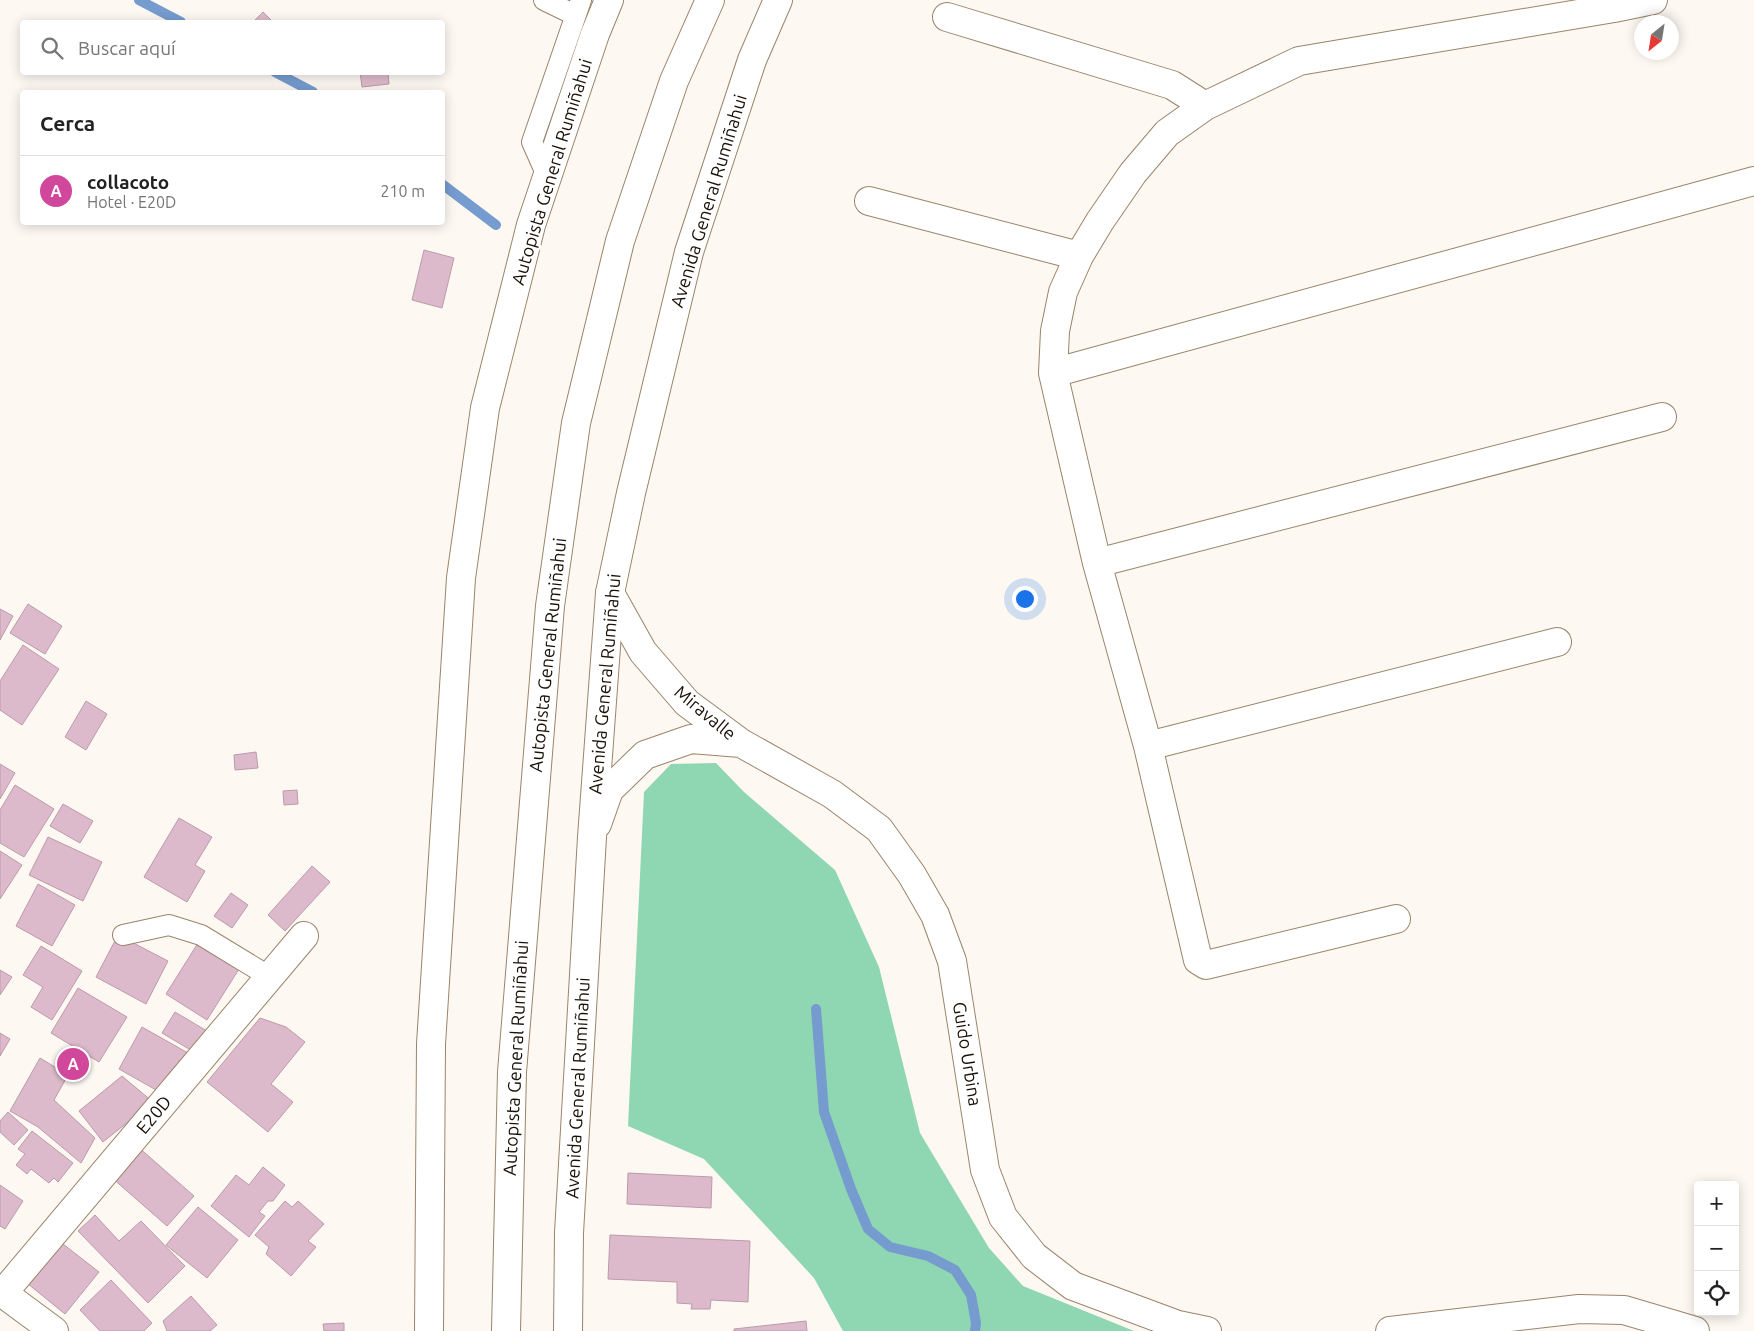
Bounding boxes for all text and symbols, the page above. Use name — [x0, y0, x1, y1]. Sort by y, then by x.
north arrow — [1634, 15, 1679, 60]
search box — [20, 20, 445, 75]
icon: search — [38, 34, 66, 62]
text: Buscar aquí — [78, 37, 176, 59]
street label: Autopista General Rumiñahui — [507, 56, 595, 287]
street label: Avenida General Rumiñahui — [666, 92, 750, 310]
text: Cerca — [40, 111, 95, 135]
text: collacoto — [87, 171, 169, 193]
text: A — [50, 182, 62, 200]
text: 210 m — [380, 182, 425, 200]
text: Hotel · E20D — [87, 193, 176, 211]
street label: Autopista General Rumiñahui — [525, 537, 569, 773]
street label: Avenida General Rumiñahui — [584, 573, 624, 795]
your location — [1012, 586, 1038, 612]
street label: Miravalle — [671, 681, 740, 744]
street label: Autopista General Rumiñahui — [499, 940, 531, 1176]
street label: Avenida General Rumiñahui — [561, 977, 593, 1199]
street label: Guido Urbina — [950, 1000, 986, 1107]
pin: A — [57, 1045, 89, 1083]
street label: E20D — [132, 1091, 175, 1137]
map controls — [1694, 1181, 1739, 1316]
button: + — [1694, 1181, 1739, 1226]
button: − — [1694, 1226, 1739, 1271]
button: locate — [1694, 1271, 1739, 1316]

